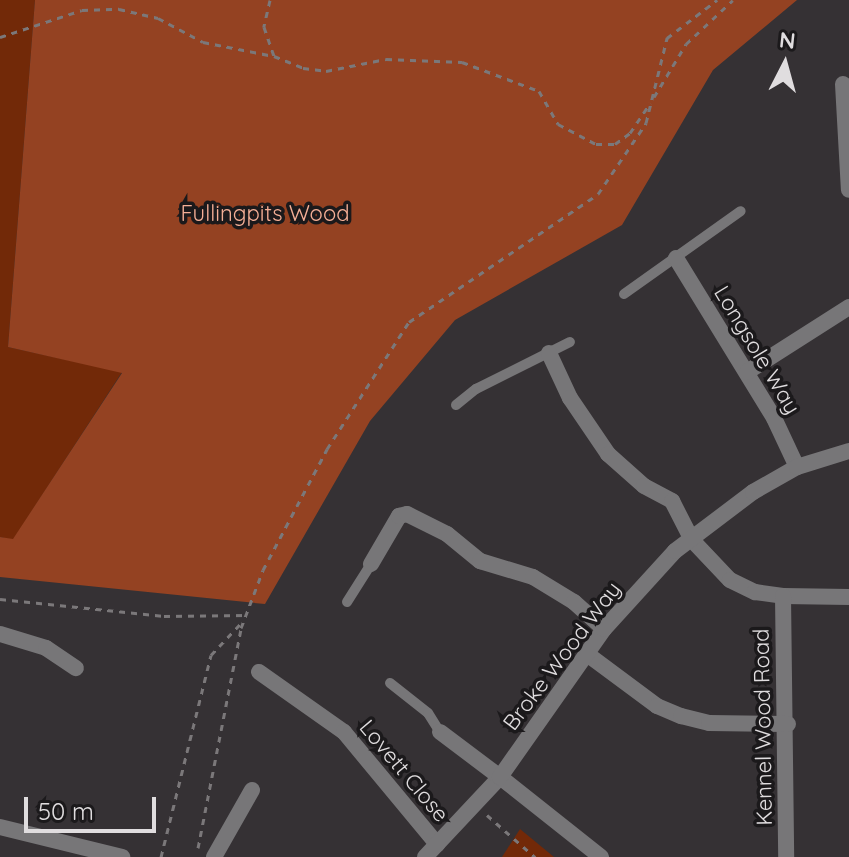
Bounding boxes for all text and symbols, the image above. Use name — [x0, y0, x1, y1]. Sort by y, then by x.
north arrow — [745, 24, 825, 104]
text: N — [778, 25, 797, 55]
park label: Fullingpits Wood — [180, 201, 350, 227]
street label: Longsole Way — [708, 281, 806, 419]
street label: Broke Wood Way — [498, 577, 626, 735]
street label: Kennel Wood Road — [748, 628, 778, 826]
street label: Lovett Close — [354, 715, 454, 827]
scale bar — [28, 781, 160, 831]
text: 50 m — [38, 796, 94, 826]

